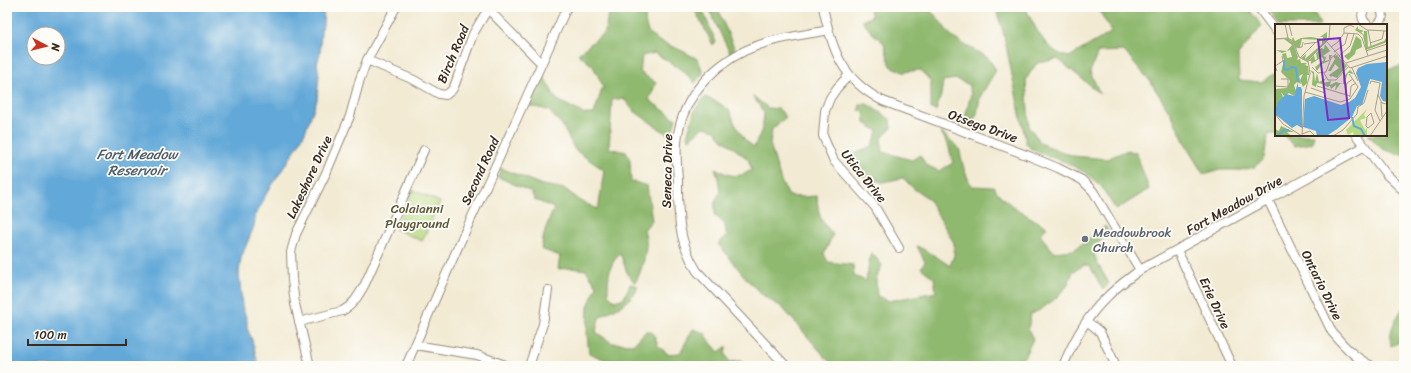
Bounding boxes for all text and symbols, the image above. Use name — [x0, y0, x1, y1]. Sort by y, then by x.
street label: Birch Road — [430, 20, 476, 87]
inset map — [1275, 24, 1387, 136]
north arrow — [26, 26, 66, 66]
text: N — [45, 41, 65, 52]
street label: Otsego Drive — [945, 103, 1021, 149]
street label: Lakeshore Drive — [280, 131, 338, 223]
street label: Second Road — [454, 132, 506, 209]
street label: Seneca Drive — [655, 133, 679, 208]
water label: Fort Meadow Reservoir — [97, 142, 180, 183]
street label: Utica Drive — [835, 144, 893, 208]
street label: Fort Meadow Drive — [1182, 169, 1286, 241]
park label: Colaianni Playground — [385, 197, 450, 235]
place label: Meadowbrook Church — [1093, 221, 1172, 259]
marker: Meadowbrook Church — [1080, 234, 1090, 244]
street label: Ontario Drive — [1295, 246, 1349, 324]
street label: Erie Drive — [1193, 273, 1237, 333]
scale bar — [28, 321, 126, 347]
text: 100 m — [34, 324, 67, 346]

